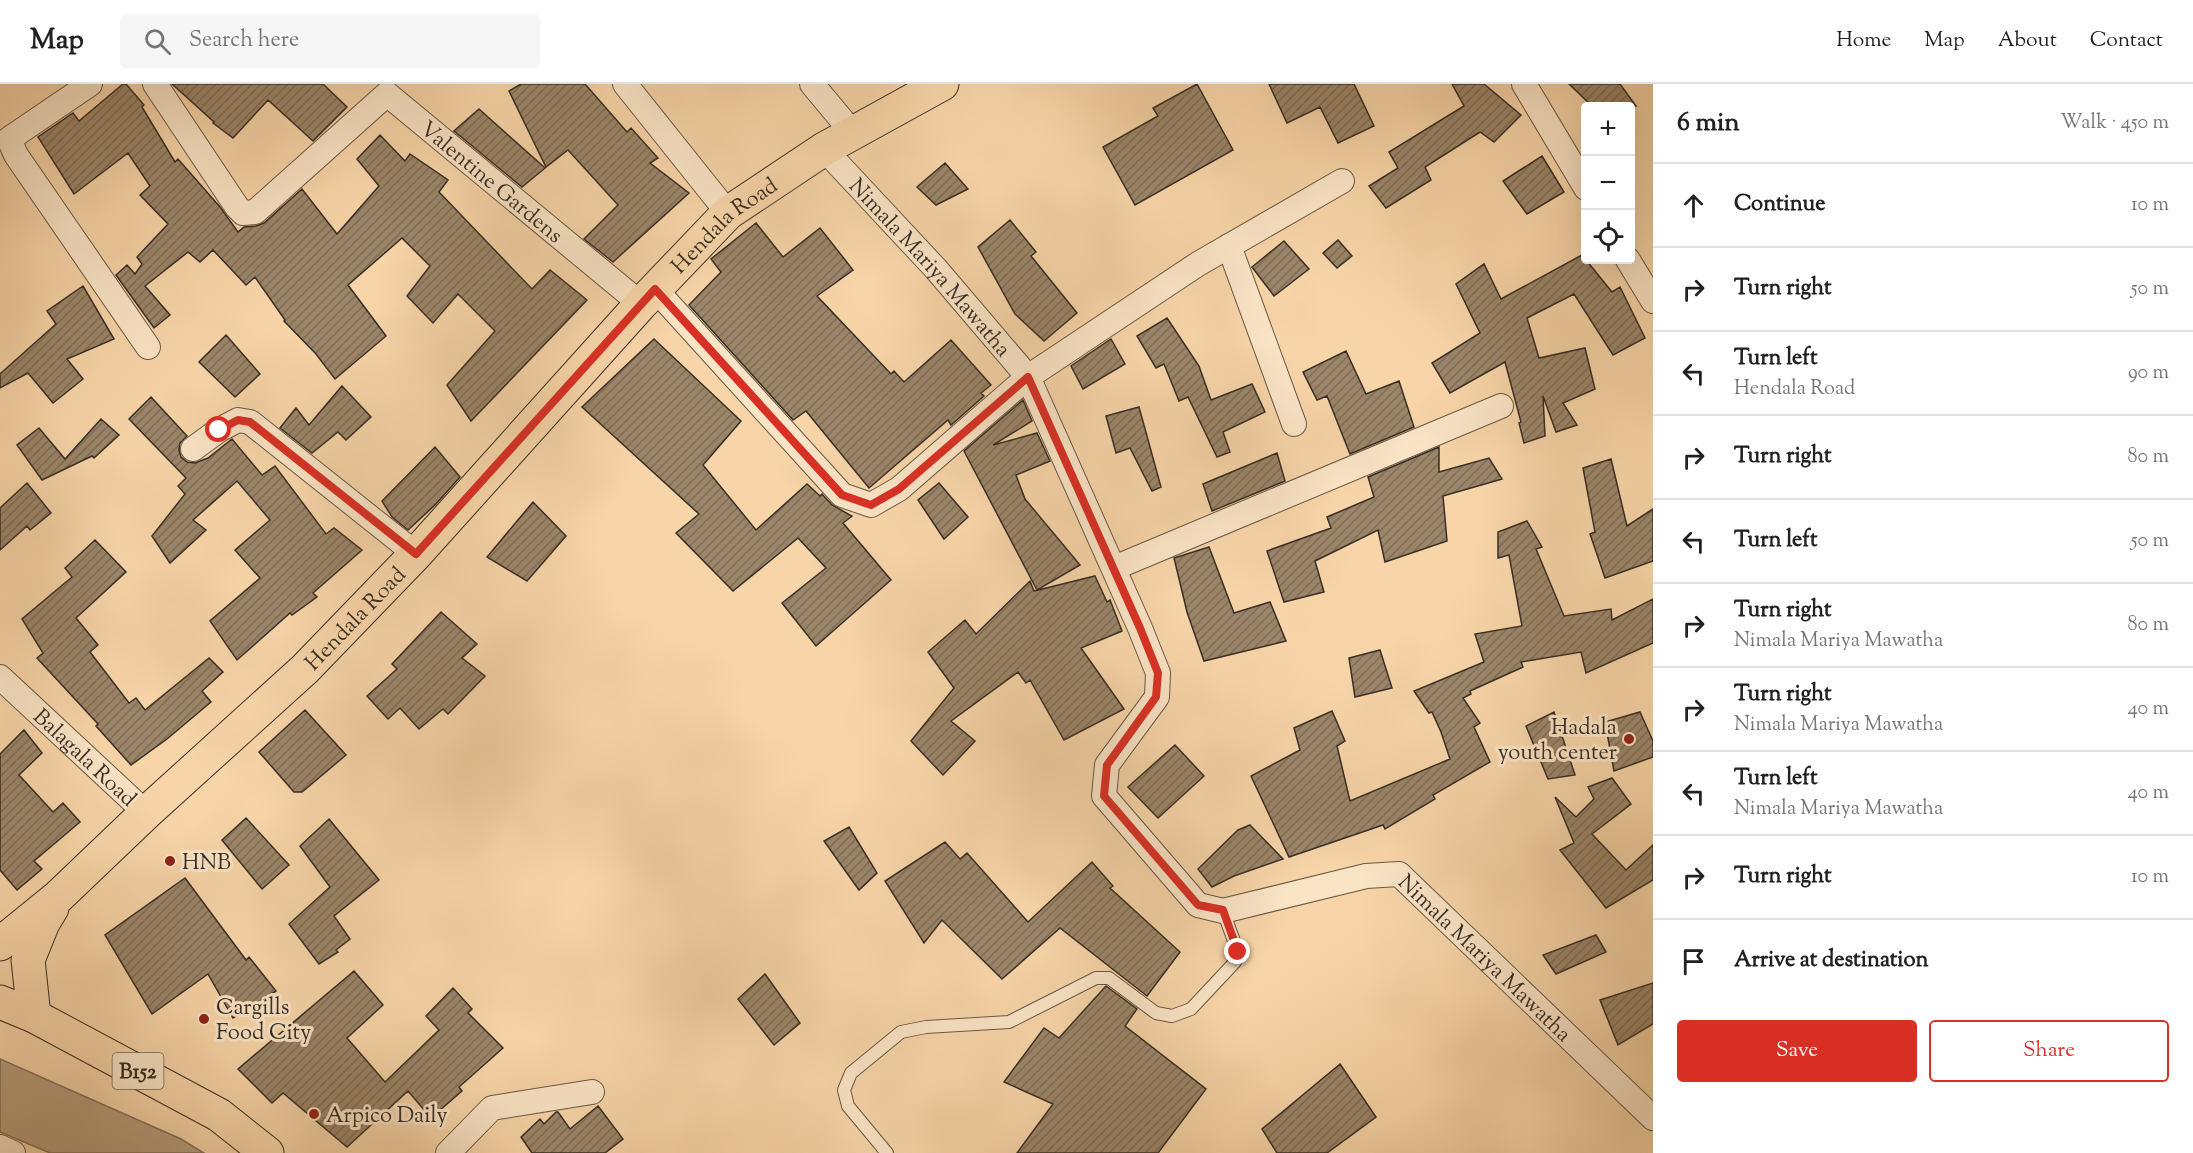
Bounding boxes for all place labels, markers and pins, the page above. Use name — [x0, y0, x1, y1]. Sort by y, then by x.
place label: Hadala youth center — [1498, 713, 1617, 770]
marker: Hadala youth center — [1622, 732, 1636, 746]
place label: HNB — [182, 848, 231, 880]
marker: HNB — [163, 854, 177, 868]
place label: Cargills Food City — [216, 993, 311, 1050]
marker: Cargills Food City — [197, 1012, 211, 1026]
place label: Arpico Daily — [326, 1101, 447, 1133]
marker: Arpico Daily — [307, 1107, 321, 1121]

